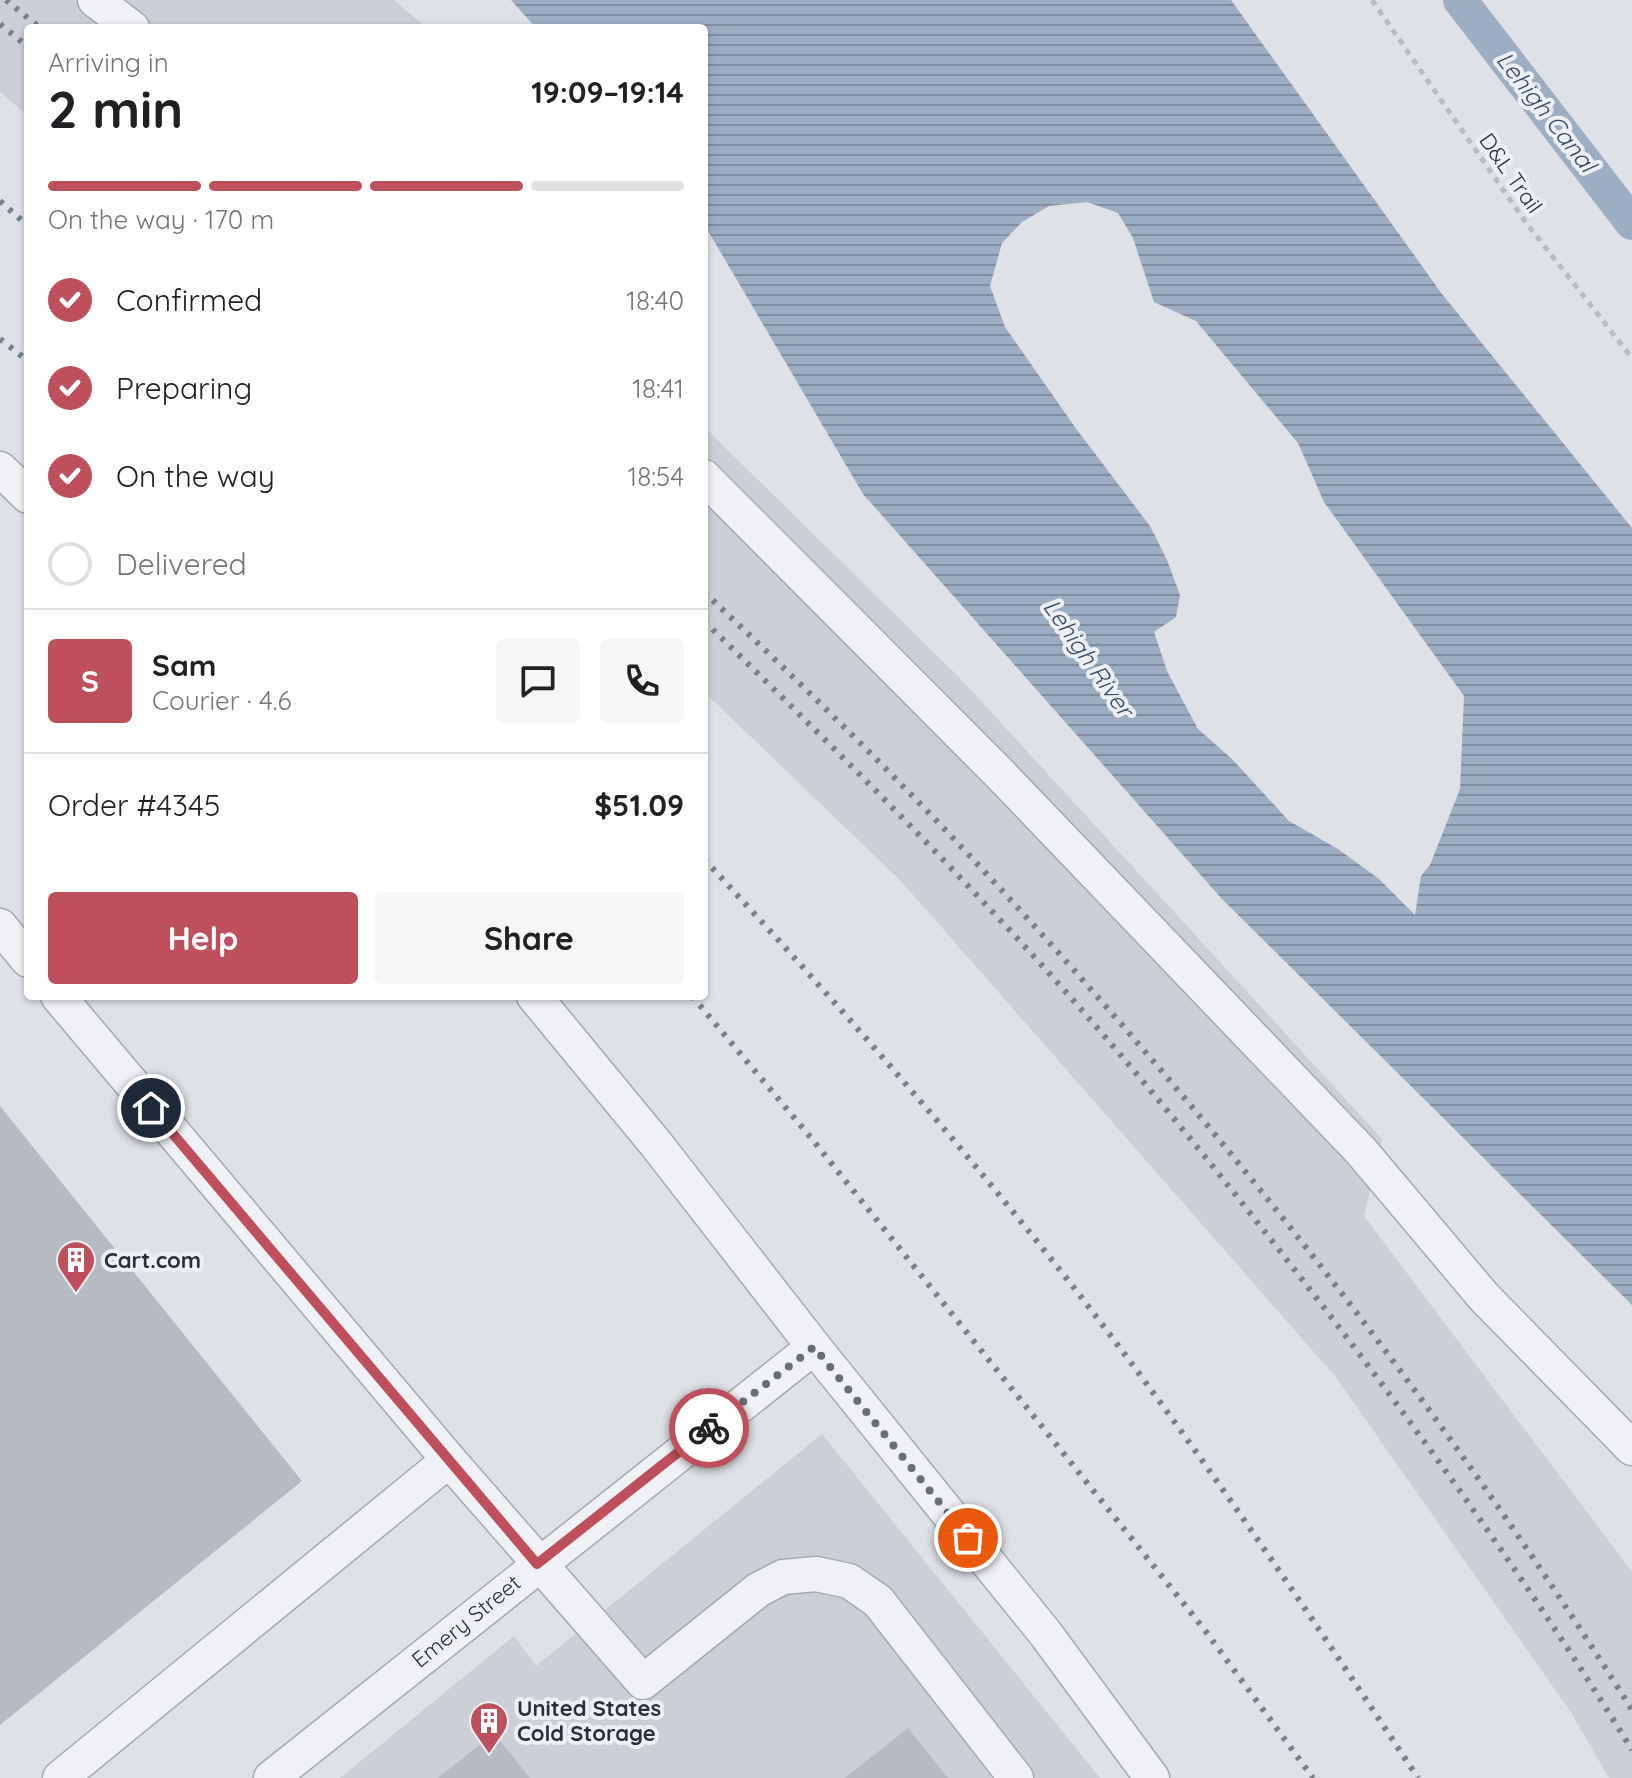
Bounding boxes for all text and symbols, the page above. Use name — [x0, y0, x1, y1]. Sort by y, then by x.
water label: Lehigh Canal — [1491, 45, 1605, 179]
text: Arriving in — [48, 46, 169, 79]
text: 19:09–19:14 — [531, 73, 684, 111]
text: 2 min — [48, 76, 183, 141]
street label: D&L Trail — [1473, 127, 1549, 219]
text: On the way · 170 m — [48, 203, 274, 236]
icon: check — [48, 278, 92, 322]
text: Confirmed — [116, 281, 262, 319]
text: 18:40 — [626, 284, 684, 317]
icon: check — [48, 366, 92, 410]
text: Preparing — [116, 369, 252, 407]
text: 18:41 — [632, 372, 684, 405]
icon: check — [48, 454, 92, 498]
text: On the way — [116, 457, 275, 495]
text: 18:54 — [628, 460, 684, 493]
text: Delivered — [116, 545, 247, 583]
water label: Lehigh River — [1037, 593, 1142, 724]
button: chat — [496, 639, 580, 723]
button: phone — [600, 639, 684, 723]
text: Sam — [152, 646, 216, 684]
text: S — [81, 662, 99, 700]
text: Courier · 4.6 — [152, 684, 291, 717]
text: Order #4345 — [48, 786, 220, 824]
text: $51.09 — [594, 786, 684, 824]
button: Help — [48, 892, 358, 984]
button: Share — [374, 892, 684, 984]
pin — [117, 1074, 185, 1142]
icon: home — [129, 1086, 173, 1130]
building icon: Cart.com — [55, 1239, 97, 1294]
place label: Cart.com — [104, 1246, 201, 1274]
courier — [669, 1388, 749, 1468]
icon: bike — [687, 1406, 731, 1450]
pin — [934, 1504, 1002, 1572]
icon: bag — [946, 1516, 990, 1560]
street label: Emery Street — [406, 1569, 526, 1673]
place label: United States Cold Storage — [517, 1694, 661, 1747]
building icon: United States Cold Storage — [468, 1700, 510, 1755]

